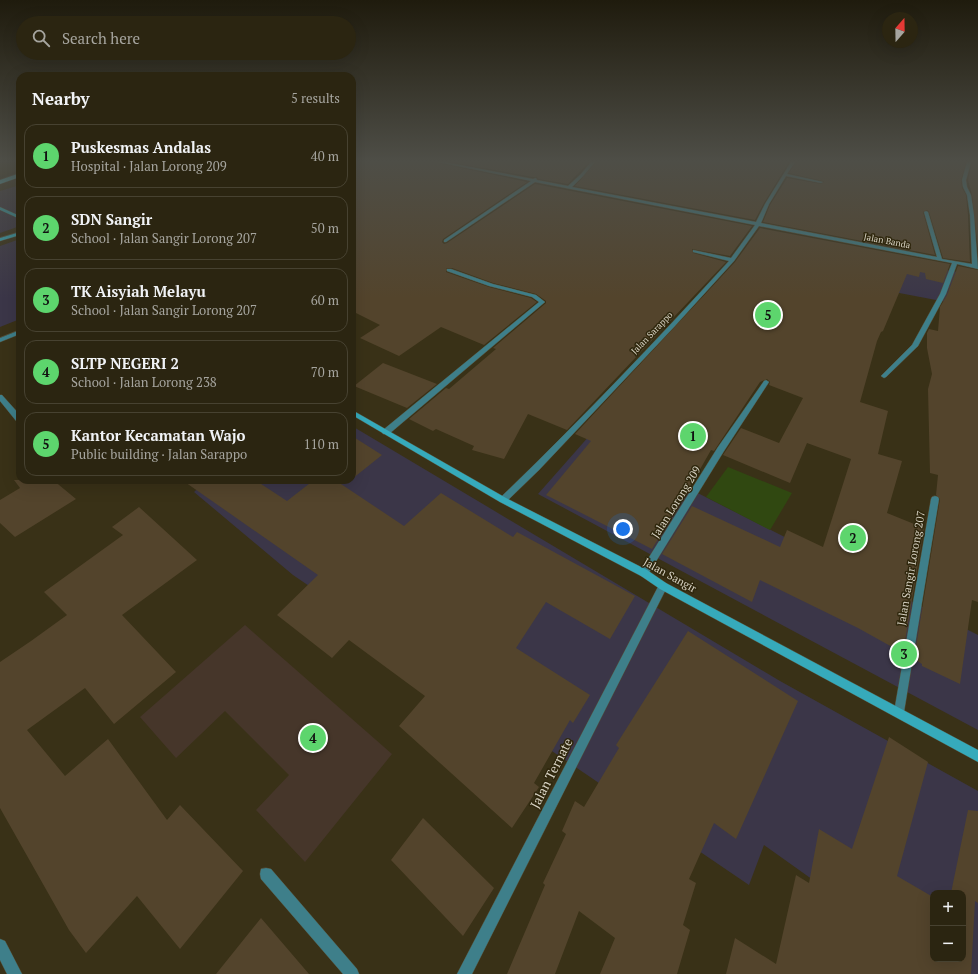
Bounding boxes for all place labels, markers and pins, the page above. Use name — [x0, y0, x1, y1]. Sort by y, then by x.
pin: 5 — [755, 300, 781, 330]
pin: 1 — [680, 421, 706, 451]
pin: 2 — [840, 523, 866, 553]
pin: 3 — [891, 639, 917, 669]
pin: 4 — [300, 723, 326, 753]

